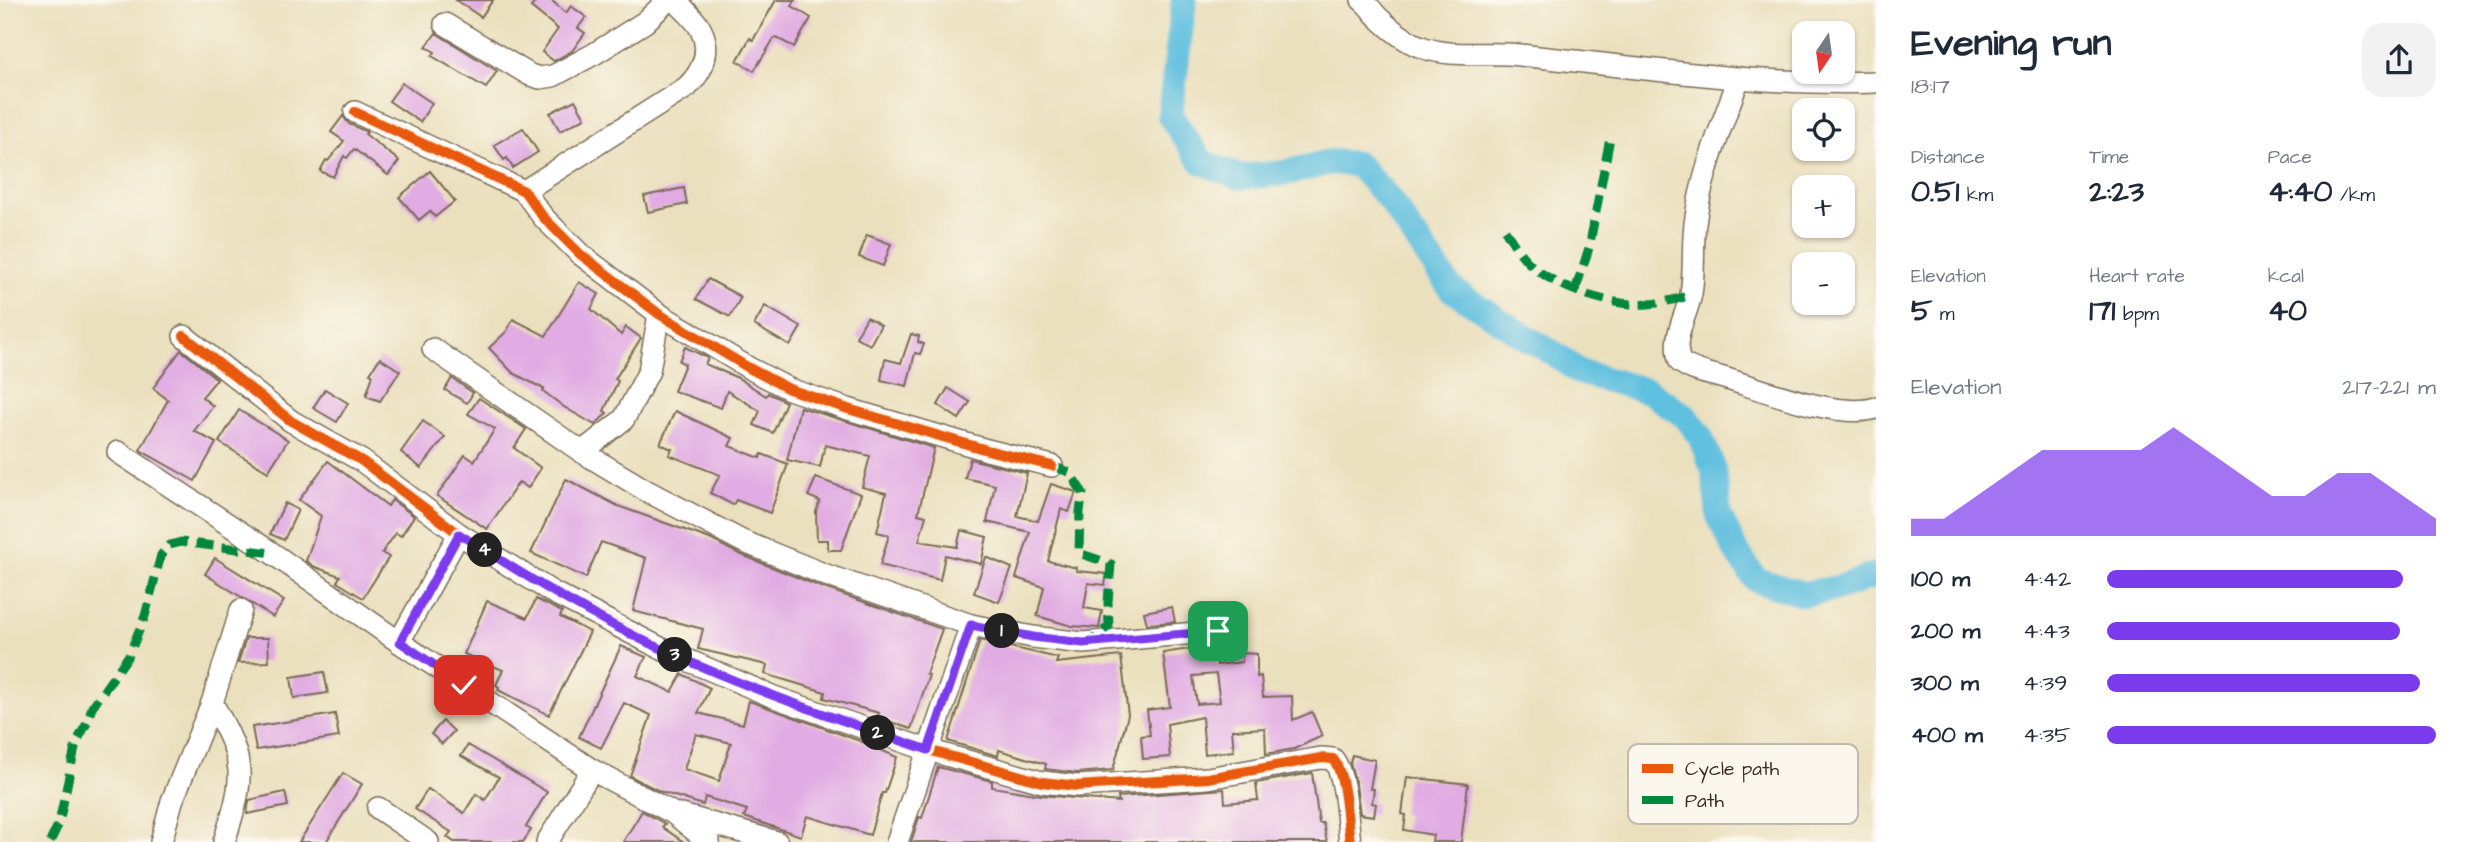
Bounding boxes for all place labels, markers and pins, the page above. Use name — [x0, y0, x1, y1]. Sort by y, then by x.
pin: 4 — [468, 532, 503, 568]
pin — [1188, 601, 1248, 661]
pin: 1 — [984, 614, 1020, 648]
pin: 3 — [658, 638, 692, 672]
pin — [434, 655, 494, 715]
pin: 2 — [860, 716, 896, 750]

